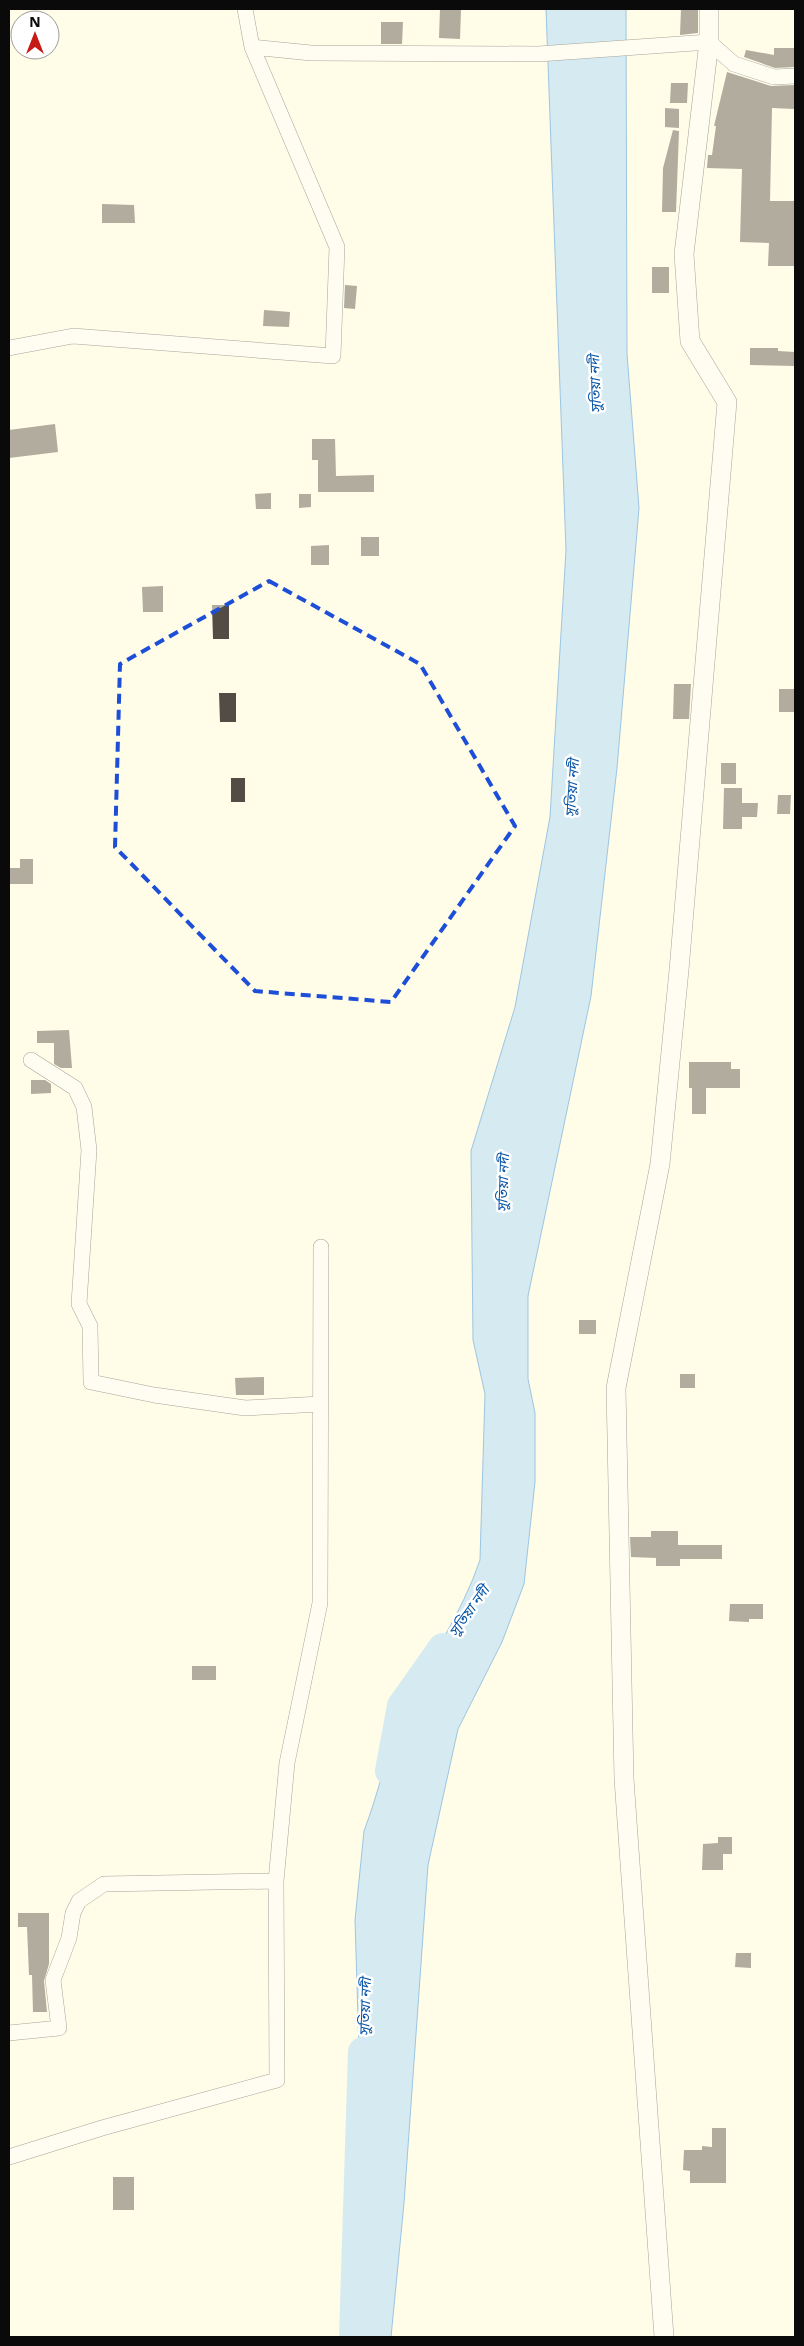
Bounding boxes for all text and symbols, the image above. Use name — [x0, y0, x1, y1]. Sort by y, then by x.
north arrow — [10, 10, 60, 60]
text: N — [29, 14, 41, 33]
water label: সুতিয়া নদী — [586, 351, 607, 413]
water label: সুতিয়া নদী — [562, 755, 585, 818]
water label: সুতিয়া নদী — [494, 1150, 515, 1213]
water label: সুতিয়া নদী — [446, 1580, 497, 1641]
water label: সুতিয়া নদী — [356, 1974, 377, 2037]

